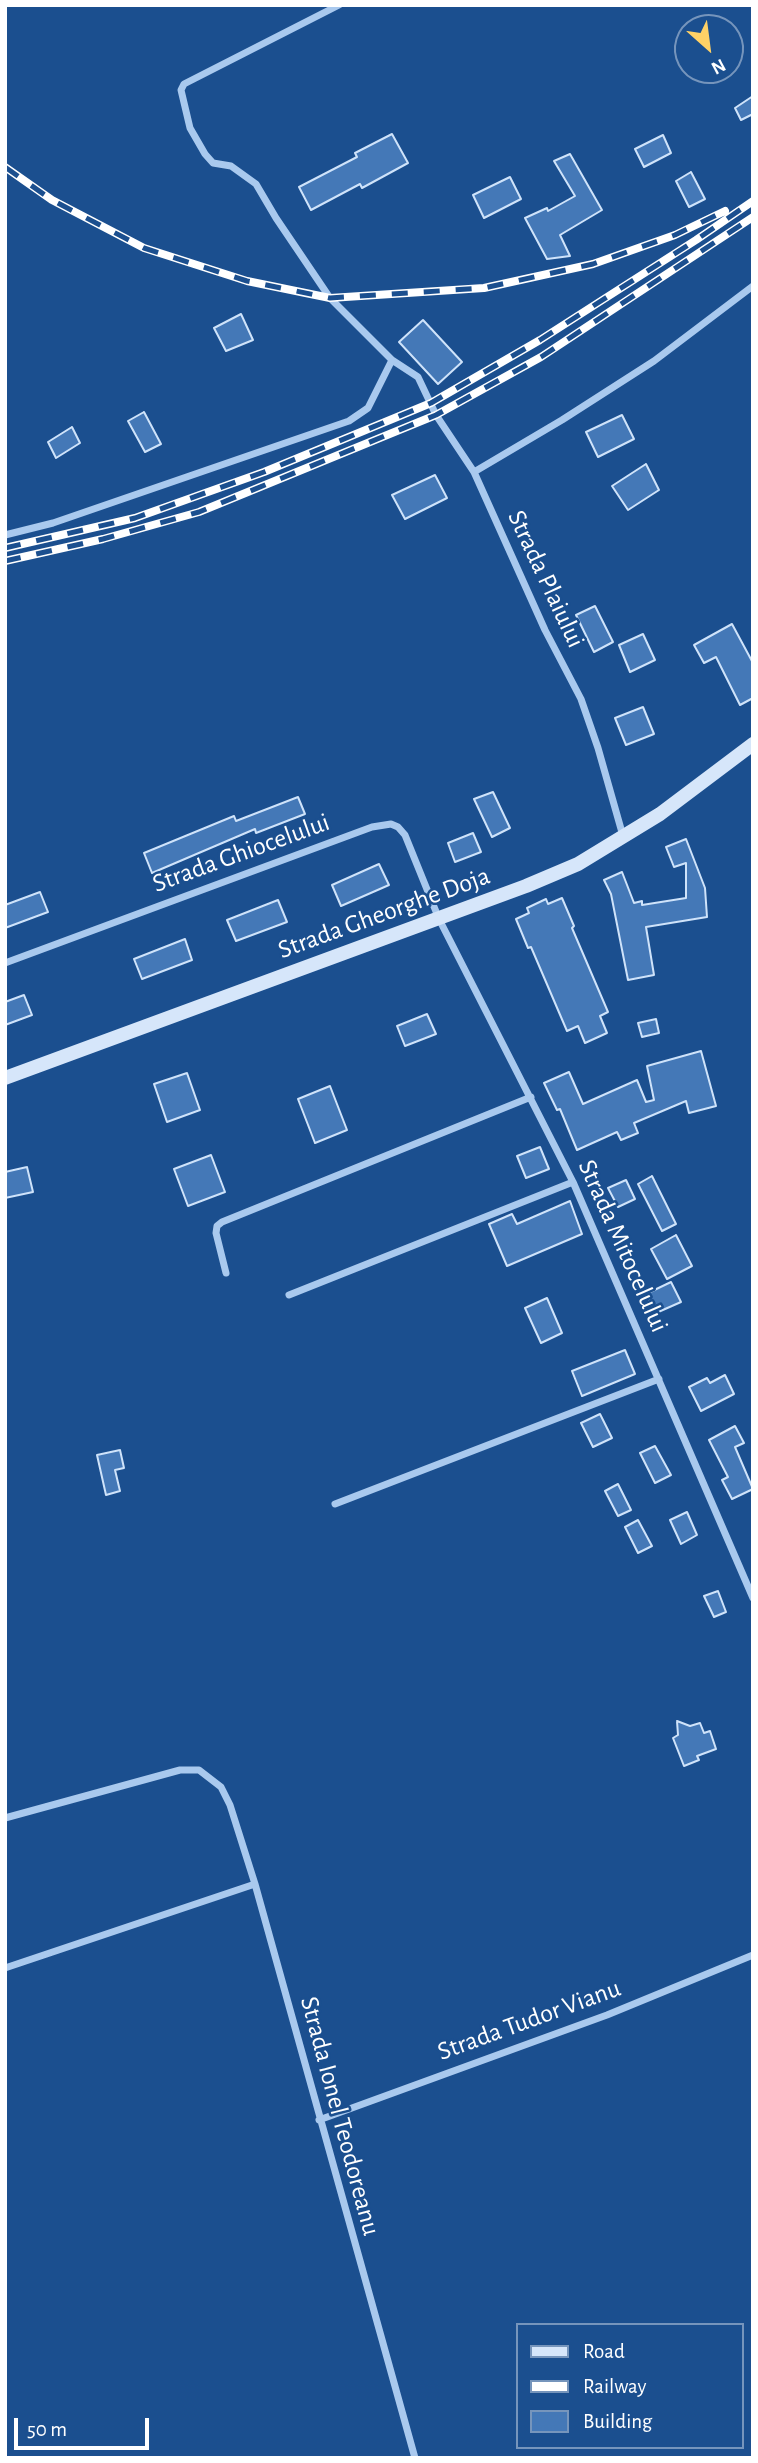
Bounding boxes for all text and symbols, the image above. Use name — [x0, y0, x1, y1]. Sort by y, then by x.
north arrow — [674, 14, 744, 84]
text: N — [708, 55, 728, 78]
street label: Strada Plaiului — [501, 505, 591, 653]
street label: Strada Ghiocelului — [148, 807, 334, 899]
street label: Strada Gheorghe Doja — [274, 860, 494, 966]
street label: Strada Mitocelului — [571, 1155, 675, 1337]
street label: Strada Tudor Vianu — [433, 1972, 625, 2068]
street label: Strada Ionel Teodoreanu — [293, 1993, 387, 2239]
legend — [516, 2323, 744, 2449]
text: Road — [583, 2341, 625, 2362]
text: Railway — [583, 2376, 646, 2397]
scale bar — [18, 2404, 152, 2448]
text: Building — [583, 2411, 652, 2432]
text: 50 m — [27, 2419, 67, 2440]

